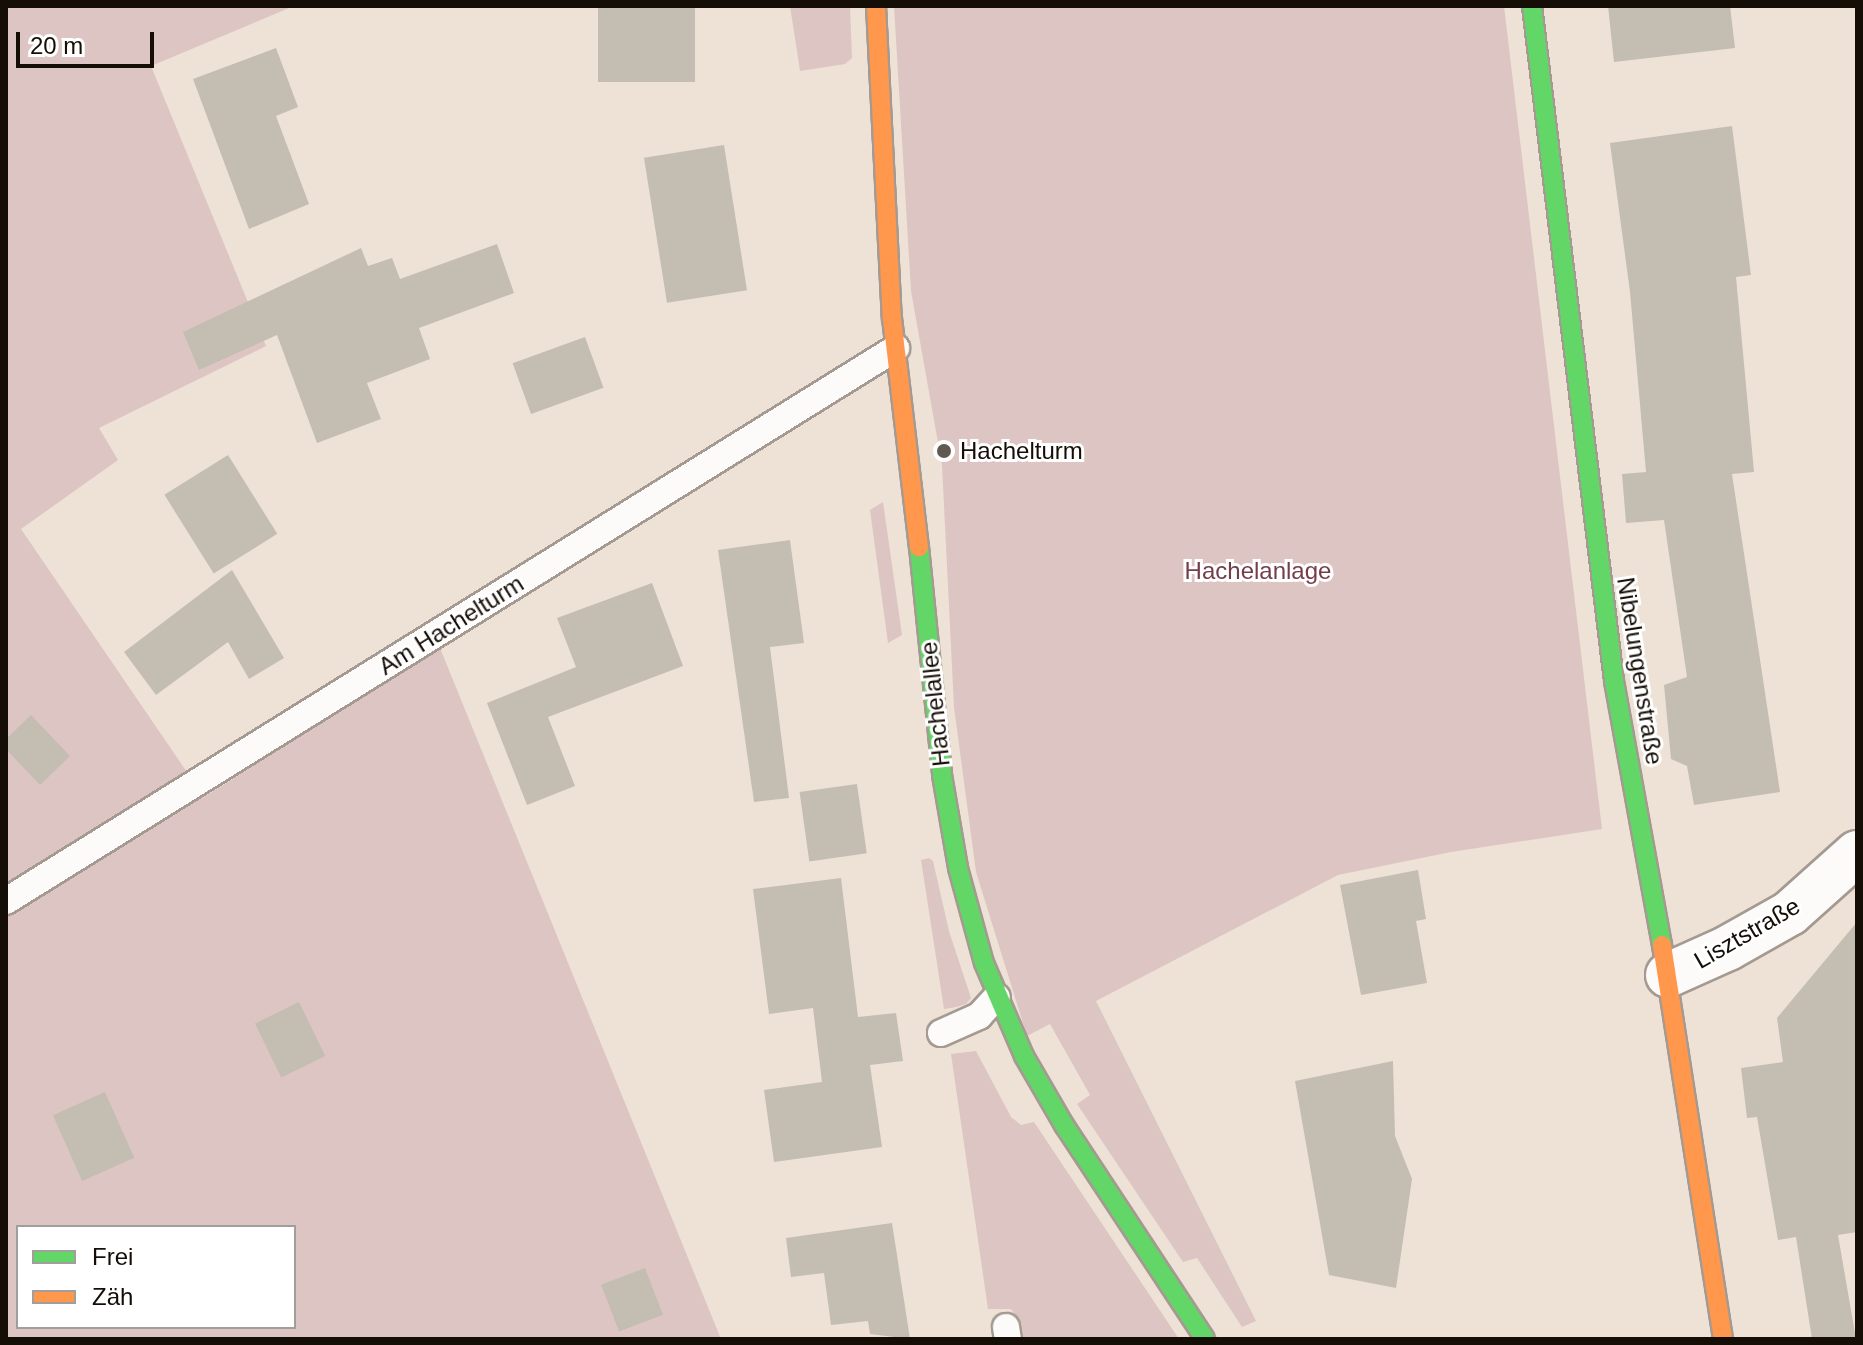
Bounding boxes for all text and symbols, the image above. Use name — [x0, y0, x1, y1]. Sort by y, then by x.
scale bar — [20, 16, 158, 66]
text: 20 m — [30, 32, 83, 59]
place label: Hachelturm — [960, 437, 1083, 465]
marker: Hachelturm — [935, 442, 953, 460]
park label: Hachelanlage — [1185, 557, 1331, 585]
street label: Am Hachelturm — [373, 569, 529, 681]
street label: Nibelungenstraße — [1611, 575, 1669, 767]
street label: Hachelallee — [914, 640, 956, 768]
street label: Lisztstraße — [1689, 891, 1805, 975]
legend — [16, 1225, 296, 1329]
text: Frei — [92, 1243, 133, 1270]
text: Zäh — [92, 1283, 133, 1310]

